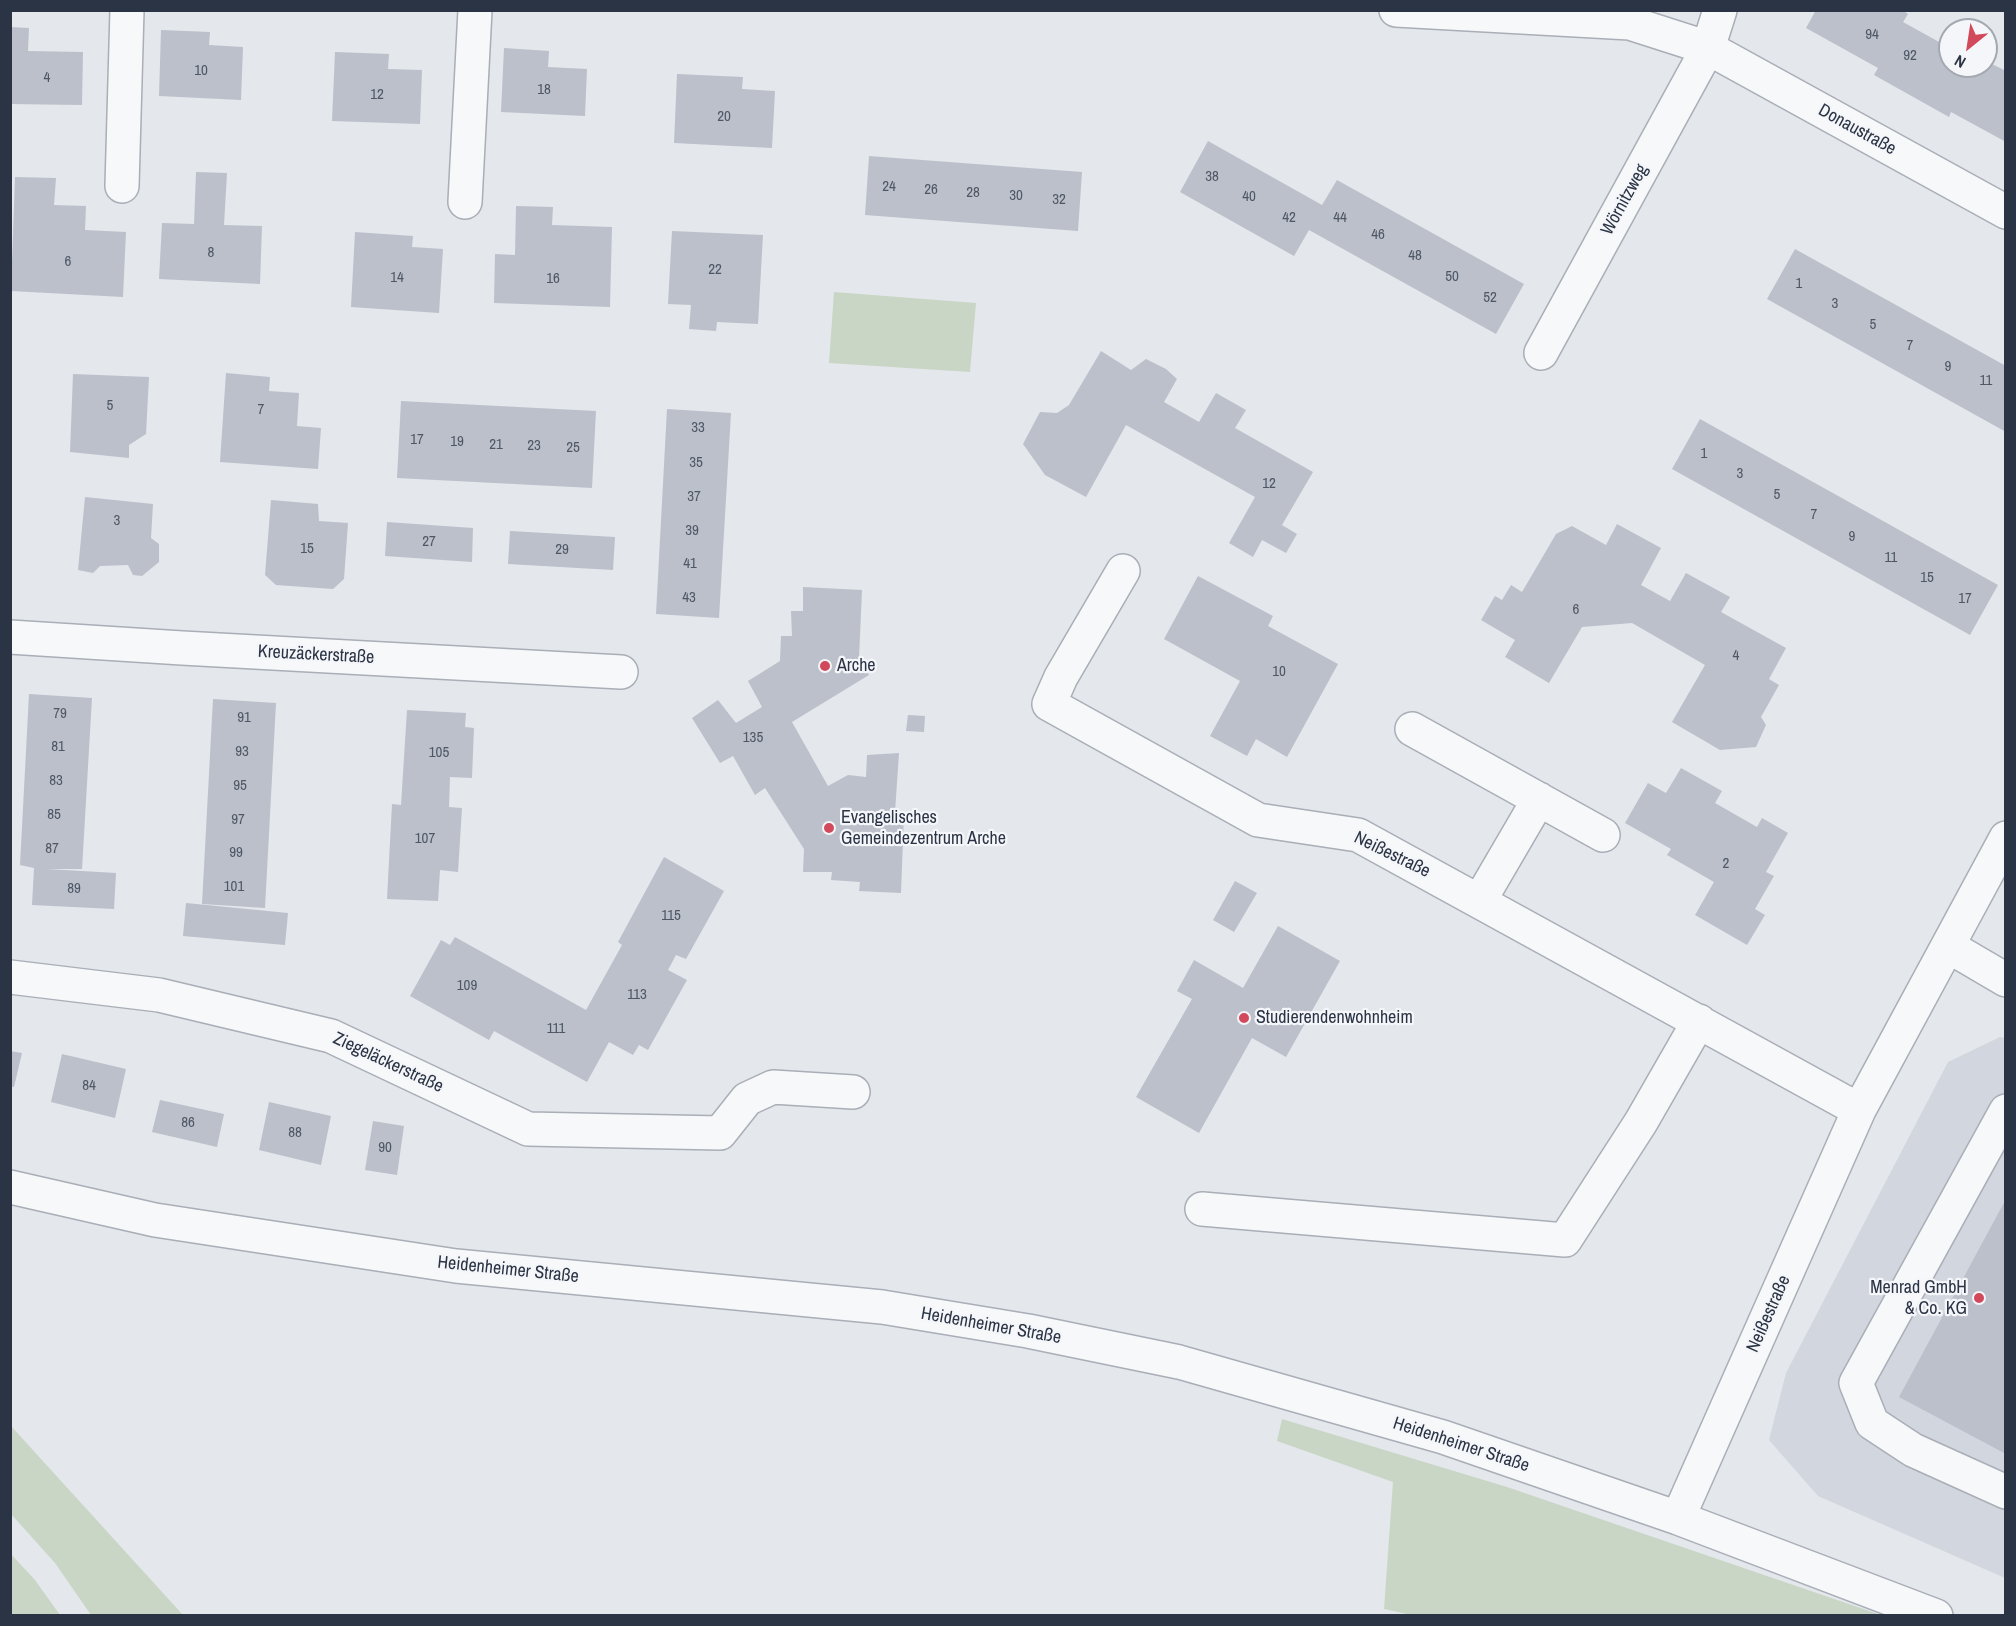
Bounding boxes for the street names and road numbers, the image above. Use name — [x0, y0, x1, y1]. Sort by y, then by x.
street label: Donaustraße — [1814, 100, 1900, 160]
street label: Wörnitzweg — [1597, 161, 1653, 239]
street label: Kreuzäckerstraße — [257, 641, 375, 669]
street label: Neißestraße — [1350, 827, 1434, 883]
street label: Ziegeläckerstraße — [330, 1028, 446, 1098]
street label: Heidenheimer Straße — [436, 1252, 580, 1288]
street label: Neißestraße — [1742, 1272, 1796, 1356]
street label: Heidenheimer Straße — [919, 1303, 1063, 1349]
street label: Heidenheimer Straße — [1390, 1413, 1532, 1477]

